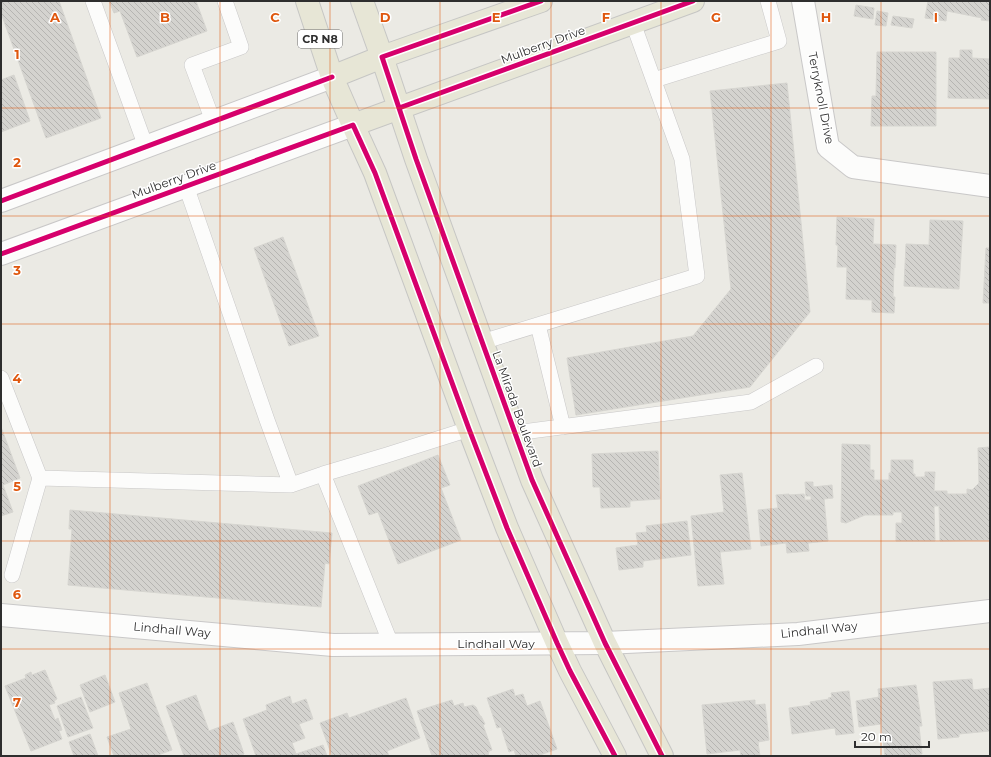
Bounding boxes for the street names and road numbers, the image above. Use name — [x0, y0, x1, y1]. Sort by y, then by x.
street label: Mulberry Drive — [499, 22, 587, 67]
road number: CR N8 — [298, 30, 342, 48]
street label: Terryknoll Drive — [805, 51, 838, 145]
street label: Mulberry Drive — [130, 157, 218, 202]
street label: La Mirada Boulevard — [489, 349, 546, 469]
street label: Lindhall Way — [780, 618, 859, 641]
street label: Lindhall Way — [133, 619, 212, 640]
street label: Lindhall Way — [457, 636, 535, 651]

